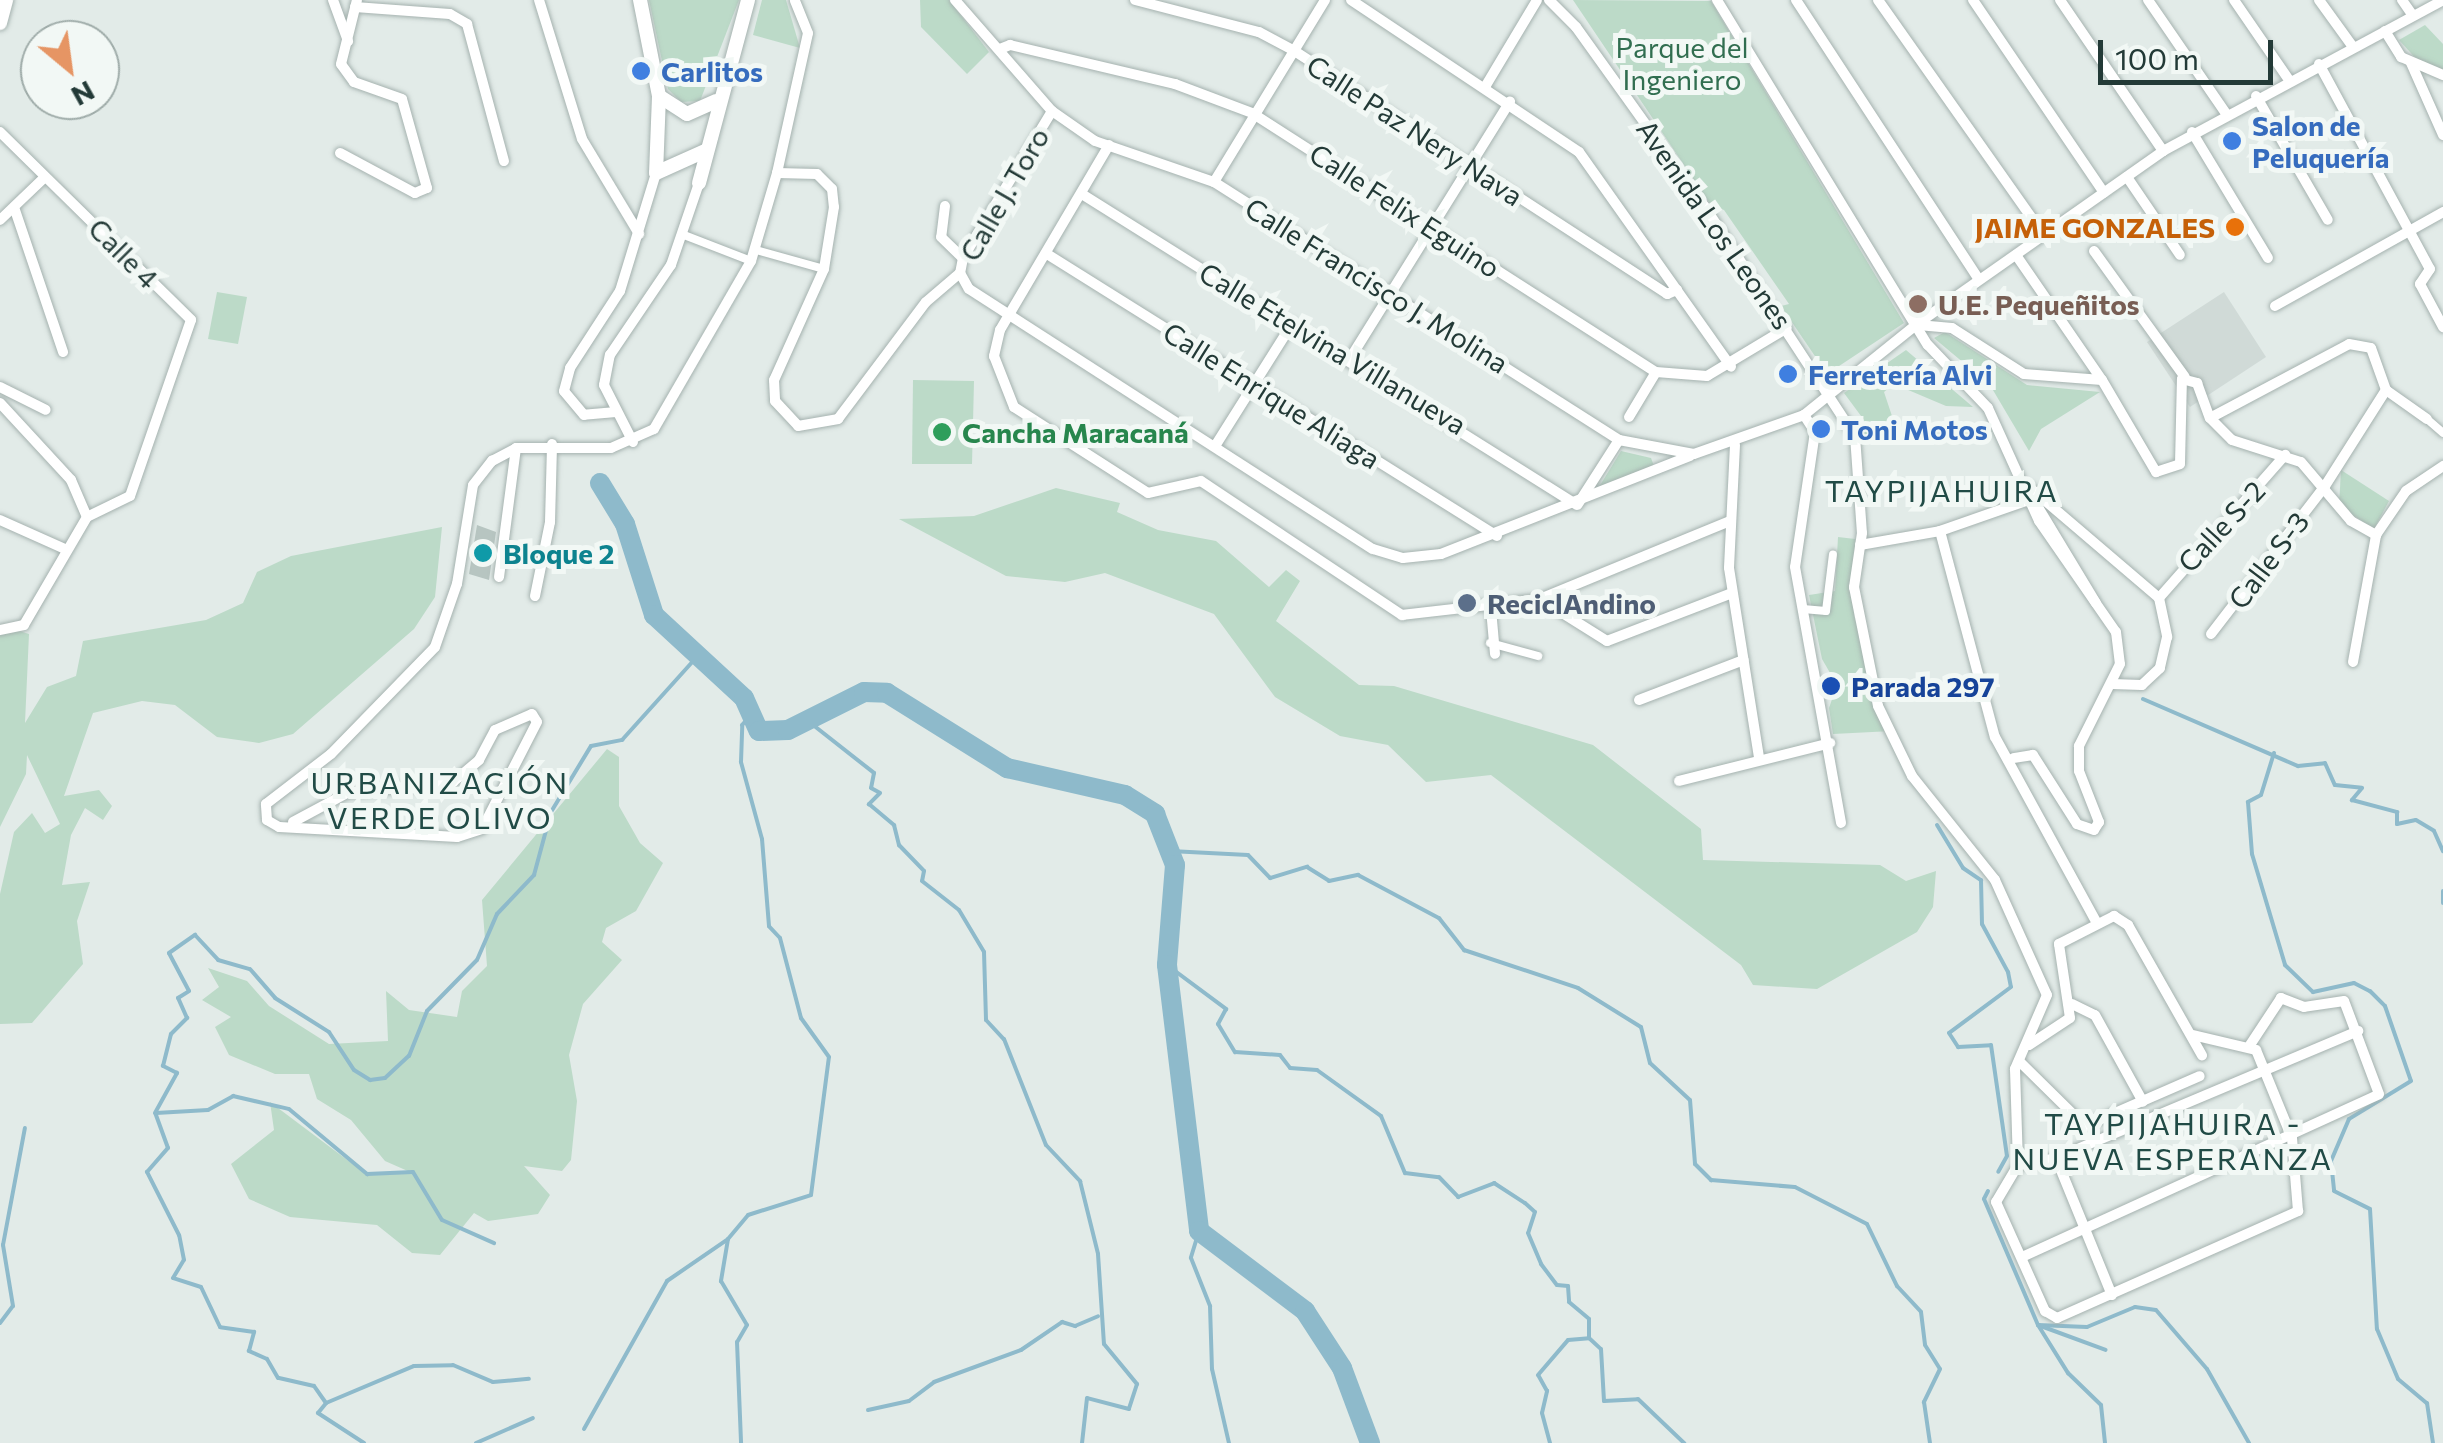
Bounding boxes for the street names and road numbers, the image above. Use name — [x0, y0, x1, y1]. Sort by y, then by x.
street label: Calle Paz Nery Nava — [1301, 48, 1529, 212]
street label: Avenida Los Leones — [1630, 113, 1800, 335]
street label: Calle J. Toro — [952, 121, 1056, 267]
street label: Calle Felix Eguino — [1303, 136, 1507, 284]
street label: Calle Francisco J. Molina — [1239, 190, 1515, 380]
street label: Calle 4 — [82, 211, 166, 295]
street label: Calle Etelvina Villanueva — [1193, 255, 1473, 441]
street label: Calle Enrique Aliaga — [1157, 315, 1387, 475]
street label: Calle S-2 — [2171, 474, 2271, 578]
street label: Calle S-3 — [2221, 505, 2315, 615]

